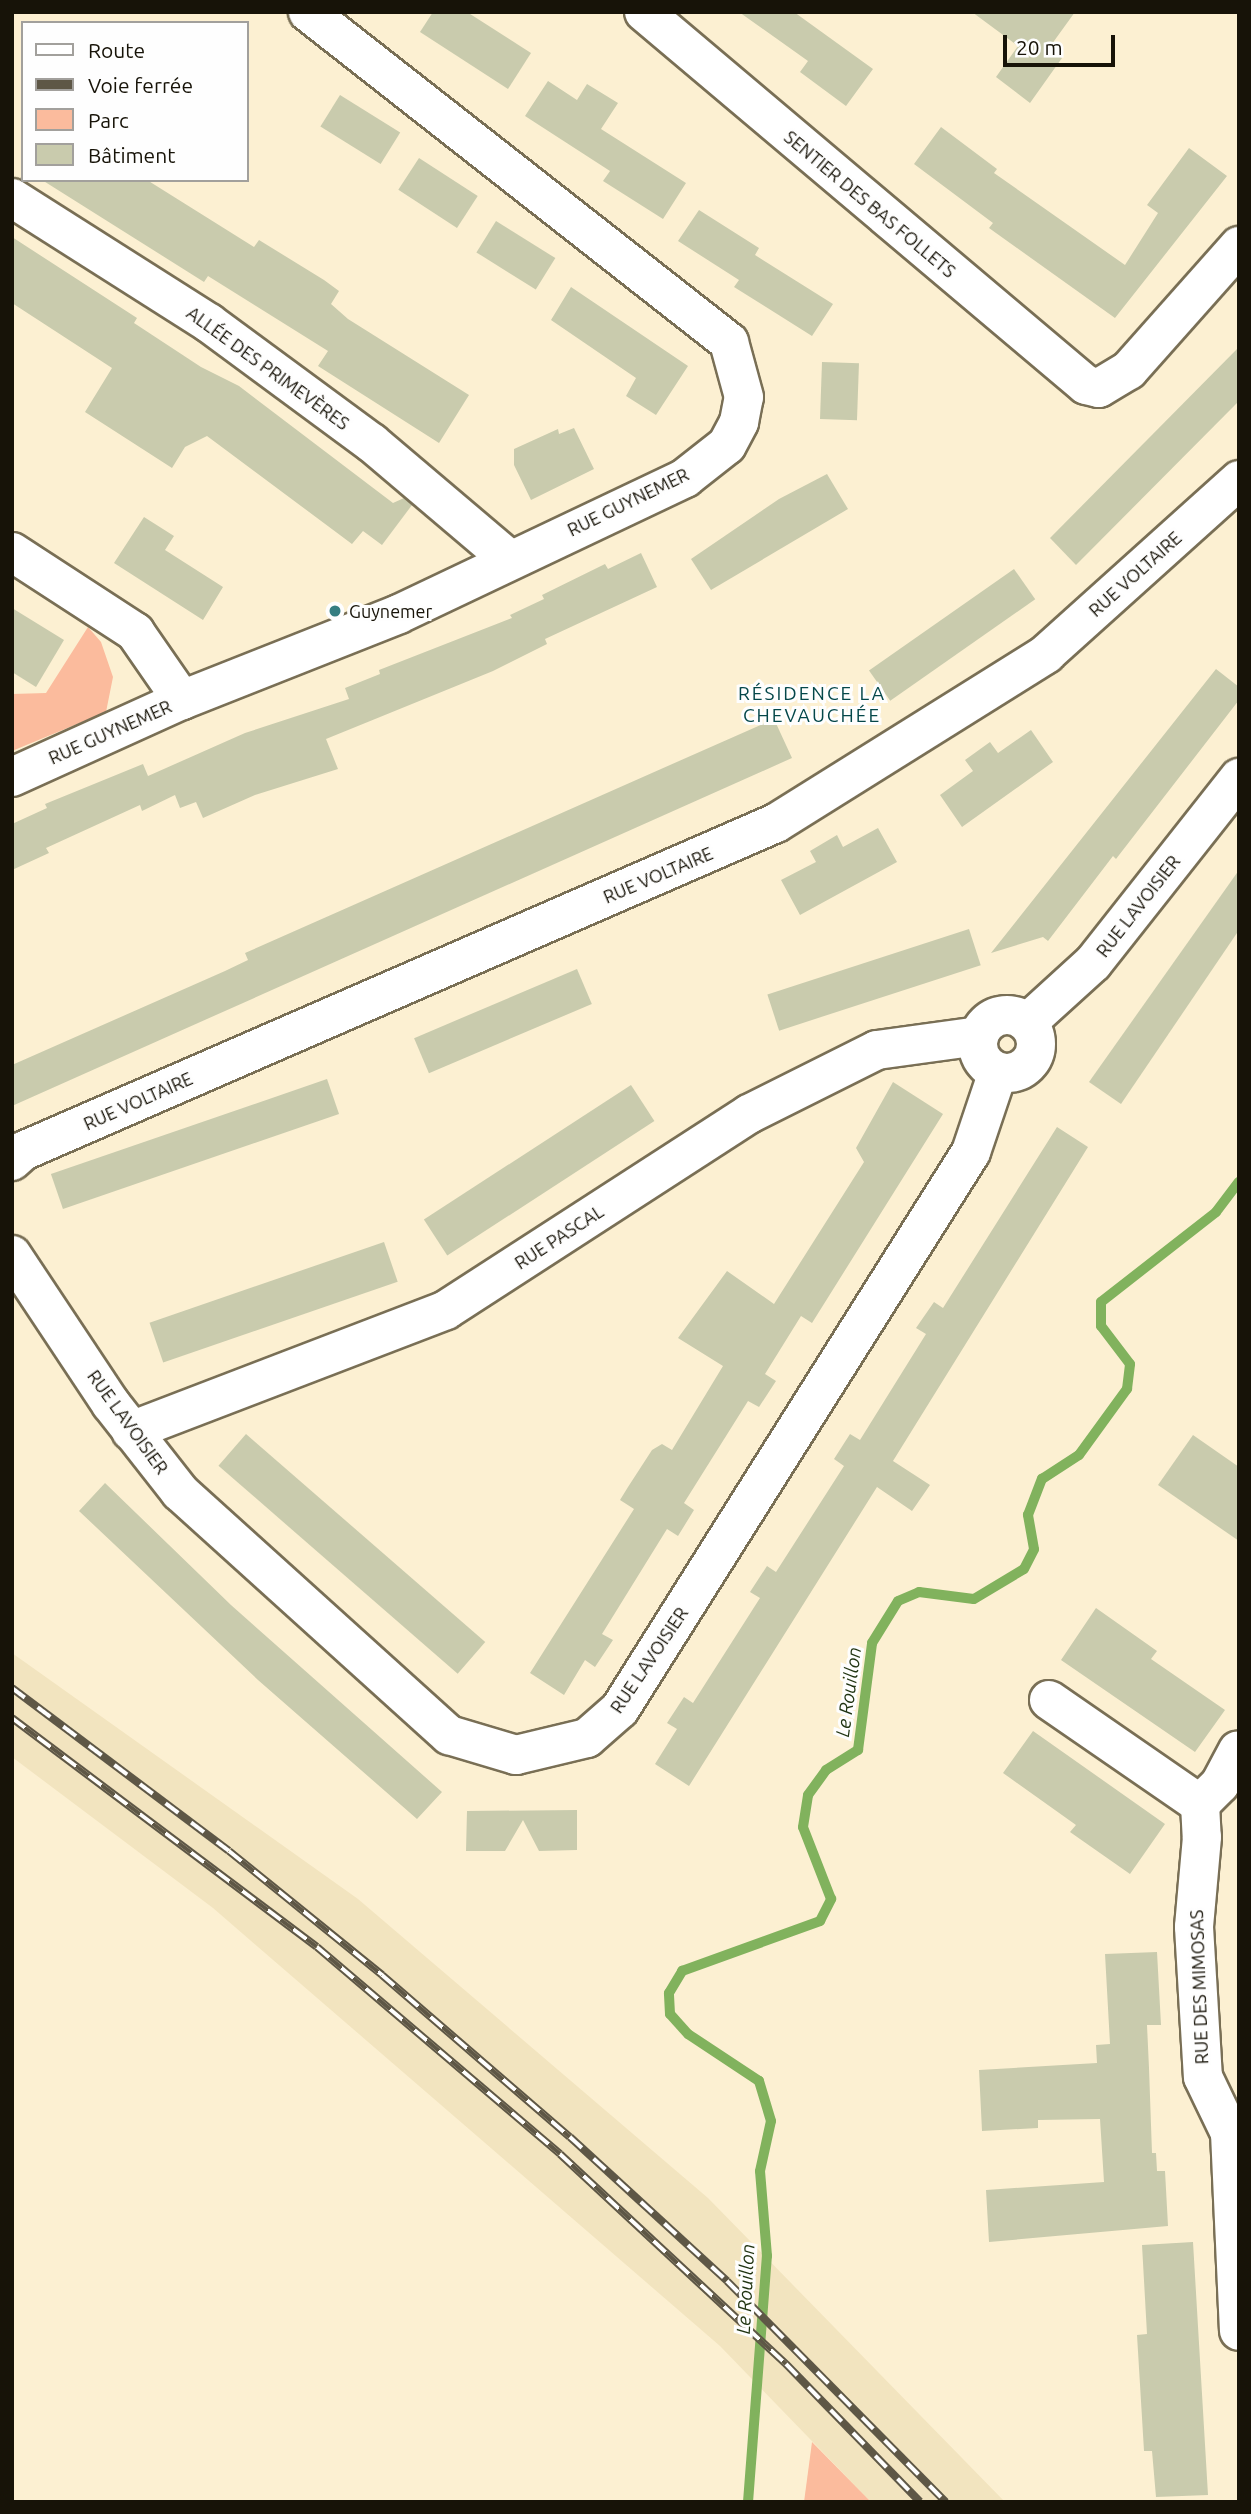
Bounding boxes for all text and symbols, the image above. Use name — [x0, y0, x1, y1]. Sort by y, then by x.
legend — [21, 21, 248, 182]
scale bar — [1006, 21, 1118, 65]
text: 20 m — [1016, 35, 1063, 59]
text: Route — [88, 38, 145, 62]
text: Voie ferrée — [88, 73, 193, 97]
text: Parc — [88, 108, 129, 132]
street label: SENTIER DES BAS FOLLETS — [780, 126, 960, 282]
text: Bâtiment — [88, 143, 175, 167]
street label: ALLÉE DES PRIMEVÈRES — [183, 302, 353, 434]
street label: RUE GUYNEMER — [564, 463, 692, 541]
street label: RUE VOLTAIRE — [1084, 527, 1186, 621]
place label: Guynemer — [349, 600, 432, 622]
marker: Guynemer — [327, 603, 343, 619]
district label: RÉSIDENCE LA CHEVAUCHÉE — [739, 683, 885, 727]
street label: RUE GUYNEMER — [45, 695, 175, 769]
street label: RUE VOLTAIRE — [600, 842, 716, 908]
street label: RUE LAVOISIER — [1092, 851, 1184, 961]
street label: RUE VOLTAIRE — [80, 1067, 196, 1135]
street label: RUE PASCAL — [511, 1200, 607, 1274]
street label: RUE LAVOISIER — [83, 1366, 173, 1478]
street label: RUE LAVOISIER — [606, 1603, 692, 1717]
water label: Le Rouillon — [831, 1646, 867, 1738]
street label: RUE DES MIMOSAS — [1186, 1909, 1212, 2065]
water label: Le Rouillon — [732, 2243, 760, 2335]

